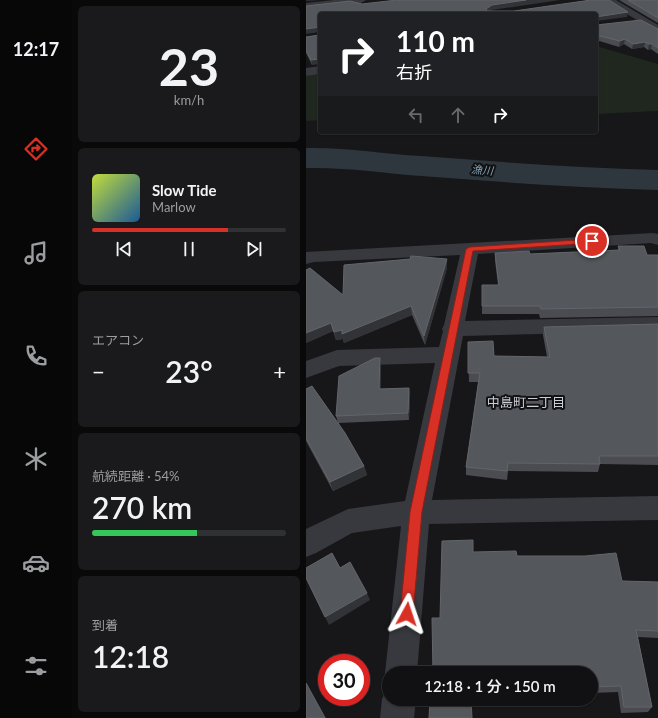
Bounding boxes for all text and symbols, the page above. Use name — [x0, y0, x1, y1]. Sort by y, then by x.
text: 110 m — [396, 24, 475, 58]
icon: right — [330, 28, 382, 80]
text: 23 — [159, 35, 219, 97]
text: 12:17 — [13, 38, 59, 60]
text: 右折 — [396, 61, 432, 83]
text: km/h — [174, 92, 204, 108]
icon: left — [405, 104, 427, 126]
icon: ahead — [447, 104, 469, 126]
icon: right — [489, 104, 511, 126]
icon: directions — [22, 135, 50, 163]
water label: 漁川 — [471, 162, 495, 177]
text: Slow Tide — [152, 181, 217, 199]
text: Marlow — [152, 199, 196, 215]
pin — [575, 224, 609, 258]
icon: arrive — [581, 230, 603, 252]
icon: previous — [113, 238, 135, 260]
icon: pause — [178, 238, 200, 260]
icon: next — [243, 238, 265, 260]
icon: music — [22, 239, 50, 267]
text: エアコン — [92, 332, 144, 348]
icon: phone — [22, 342, 50, 370]
text: 23° — [165, 353, 213, 389]
text: − — [92, 358, 105, 385]
text: + — [273, 358, 286, 385]
district label: 中島町二丁目 — [487, 394, 565, 410]
icon: climate — [22, 445, 50, 473]
text: 航続距離 · 54% — [92, 468, 180, 484]
text: 270 km — [92, 489, 192, 525]
icon: car — [22, 549, 50, 577]
position arrow — [386, 593, 428, 635]
text: 到着 — [92, 617, 118, 633]
text: 12:18 — [92, 638, 169, 674]
icon: filters — [22, 652, 50, 680]
speed limit sign: 30 — [318, 654, 370, 706]
text: 12:18 · 1 分 · 150 m — [424, 677, 556, 695]

